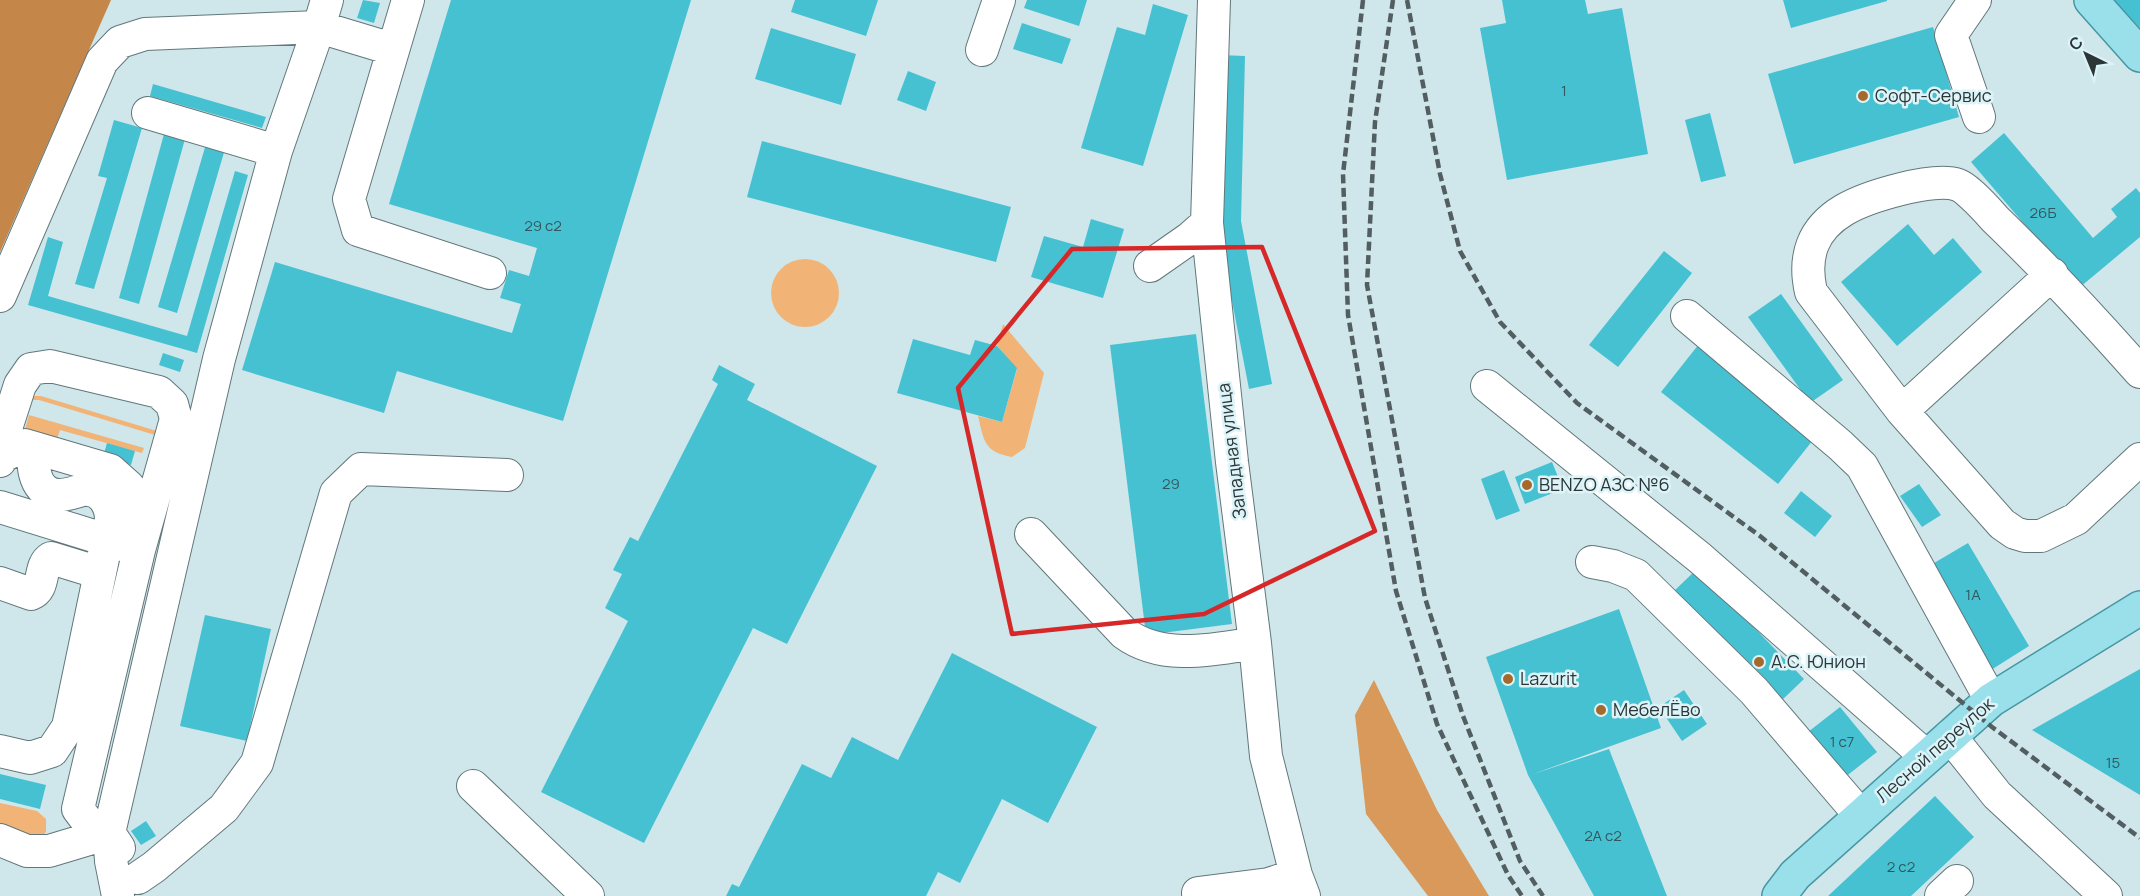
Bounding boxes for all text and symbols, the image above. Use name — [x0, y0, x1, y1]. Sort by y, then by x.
north arrow — [2056, 24, 2116, 84]
text: С — [2064, 31, 2088, 55]
house number: 1 — [1561, 80, 1567, 101]
place label: Софт-Сервис — [1875, 83, 1992, 107]
marker: Софт-Сервис — [1856, 89, 1870, 103]
house number: 26Б — [2030, 202, 2056, 223]
house number: 29 с2 — [524, 215, 562, 236]
street label: Западная улица — [1211, 382, 1251, 520]
place label: BENZO АЗС №6 — [1539, 472, 1670, 496]
house number: 29 — [1162, 473, 1180, 494]
marker: BENZO АЗС №6 — [1520, 478, 1534, 492]
house number: 1А — [1965, 584, 1981, 605]
place label: А.С. Юнион — [1771, 649, 1866, 673]
marker: А.С. Юнион — [1752, 655, 1766, 669]
place label: Lazurit — [1520, 666, 1577, 690]
marker: Lazurit — [1501, 672, 1515, 686]
street label: Лесной переулок — [1870, 691, 1999, 807]
place label: МебелЁво — [1613, 697, 1701, 721]
marker: МебелЁво — [1594, 703, 1608, 717]
house number: 1 с7 — [1830, 731, 1854, 752]
house number: 15 — [2106, 752, 2120, 773]
house number: 2А с2 — [1584, 825, 1622, 846]
house number: 2 с2 — [1887, 856, 1915, 877]

